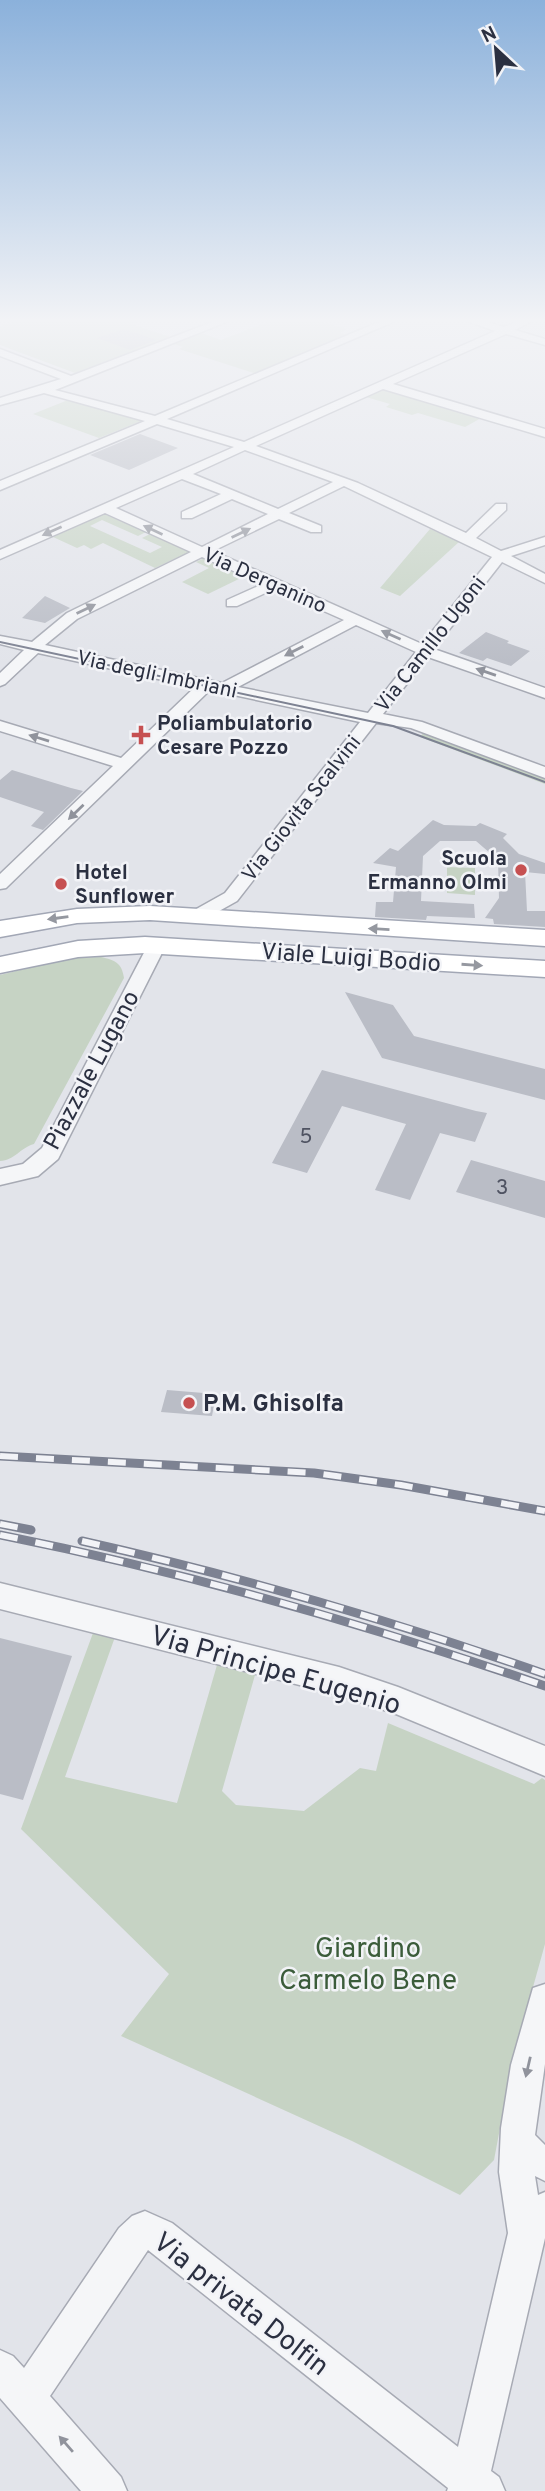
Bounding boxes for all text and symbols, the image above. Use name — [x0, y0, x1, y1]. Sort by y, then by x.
north arrow — [461, 14, 531, 84]
text: N — [478, 22, 501, 49]
one-way arrow — [143, 524, 163, 536]
one-way arrow — [42, 525, 62, 537]
one-way arrow — [231, 527, 251, 539]
street label: Via Derganino — [198, 542, 330, 621]
street label: Via Camillo Ugoni — [370, 571, 493, 719]
one-way arrow — [76, 603, 96, 615]
one-way arrow — [380, 629, 401, 640]
street label: Via degli Imbriani — [74, 645, 239, 706]
one-way arrow — [284, 645, 304, 656]
one-way arrow — [475, 666, 496, 677]
place label: Poliambulatorio Cesare Pozzo — [157, 711, 313, 762]
marker: Poliambulatorio Cesare Pozzo — [131, 725, 151, 745]
street label: Via Giovita Scalvini — [237, 730, 368, 888]
one-way arrow — [28, 732, 49, 742]
one-way arrow — [68, 803, 85, 819]
place label: Scuola Ermanno Olmi — [367, 846, 507, 897]
place label: Hotel Sunflower — [75, 860, 175, 911]
marker: Scuola Ermanno Olmi — [513, 862, 529, 878]
marker: Hotel Sunflower — [53, 876, 69, 892]
one-way arrow — [47, 913, 69, 924]
one-way arrow — [368, 923, 390, 934]
street label: Viale Luigi Bodio — [260, 938, 442, 980]
one-way arrow — [461, 959, 483, 970]
street label: Piazzale Lugano — [38, 986, 147, 1156]
house number: 5 — [299, 1124, 313, 1151]
house number: 3 — [496, 1175, 508, 1202]
place label: P.M. Ghisolfa — [203, 1390, 344, 1420]
marker: P.M. Ghisolfa — [181, 1395, 197, 1411]
street label: Via Principe Eugenio — [146, 1619, 405, 1725]
park label: Giardino Carmelo Bene — [279, 1932, 457, 2000]
one-way arrow — [523, 2056, 534, 2078]
street label: Via privata Dolfin — [145, 2225, 336, 2385]
one-way arrow — [58, 2435, 74, 2453]

